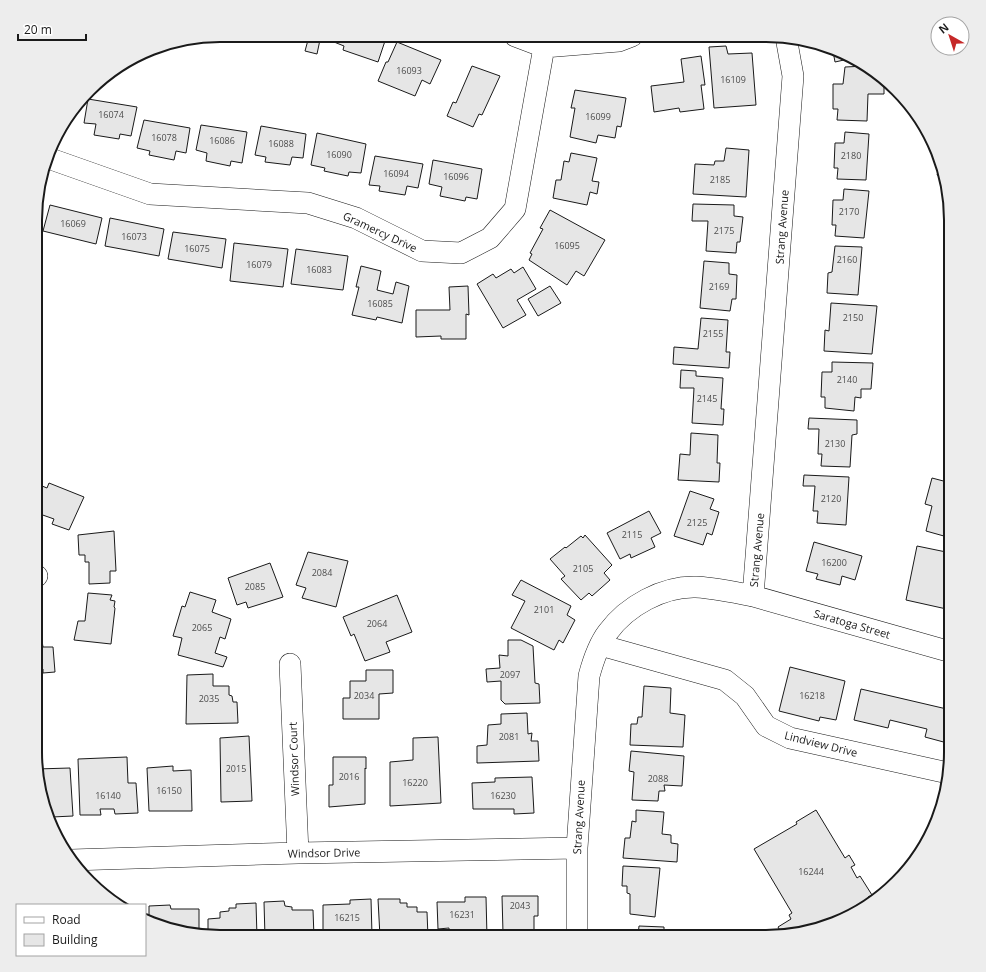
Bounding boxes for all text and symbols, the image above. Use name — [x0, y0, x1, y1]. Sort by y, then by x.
scale bar — [18, 16, 86, 42]
north arrow — [930, 16, 970, 56]
text: N — [935, 19, 952, 36]
text: 20 m — [24, 21, 52, 38]
house number: 16093 — [396, 64, 422, 77]
house number: 16109 — [720, 73, 746, 86]
house number: 16074 — [98, 108, 124, 121]
house number: 16099 — [585, 110, 611, 123]
house number: 16078 — [151, 131, 177, 144]
house number: 16086 — [209, 134, 235, 147]
house number: 16088 — [268, 137, 294, 150]
house number: 16090 — [326, 148, 352, 161]
house number: 2180 — [841, 149, 861, 162]
house number: 16094 — [383, 167, 409, 180]
house number: 16096 — [443, 170, 469, 183]
house number: 2185 — [710, 173, 730, 186]
street label: Strang Avenue — [771, 189, 792, 265]
house number: 2170 — [839, 205, 859, 218]
street label: Gramercy Drive — [341, 208, 420, 255]
house number: 16069 — [60, 217, 86, 230]
house number: 2175 — [714, 224, 734, 237]
house number: 16073 — [121, 230, 147, 243]
house number: 16095 — [554, 239, 580, 252]
house number: 16075 — [184, 242, 210, 255]
house number: 2160 — [837, 253, 857, 266]
house number: 16079 — [246, 258, 272, 271]
house number: 16083 — [306, 263, 332, 276]
house number: 2169 — [709, 280, 729, 293]
house number: 16085 — [367, 297, 393, 310]
house number: 2150 — [843, 311, 863, 324]
house number: 2155 — [703, 327, 723, 340]
house number: 2140 — [837, 373, 857, 386]
house number: 2145 — [697, 392, 717, 405]
house number: 2130 — [825, 437, 845, 450]
house number: 2120 — [821, 492, 841, 505]
street label: Strang Avenue — [746, 512, 767, 588]
house number: 2125 — [687, 516, 707, 529]
house number: 2115 — [622, 528, 642, 541]
house number: 16200 — [821, 556, 847, 569]
house number: 2105 — [573, 562, 593, 575]
house number: 2084 — [312, 566, 332, 579]
house number: 2085 — [245, 580, 265, 593]
house number: 2101 — [534, 603, 554, 616]
street label: Saratoga Street — [812, 605, 892, 642]
house number: 2064 — [367, 617, 387, 630]
house number: 2065 — [192, 621, 212, 634]
house number: 2097 — [500, 668, 520, 681]
house number: 2034 — [354, 689, 374, 702]
house number: 16218 — [799, 689, 825, 702]
house number: 2035 — [199, 692, 219, 705]
street label: Windsor Court — [285, 722, 302, 796]
street label: Lindview Drive — [783, 727, 859, 760]
house number: 2081 — [499, 730, 519, 743]
house number: 2015 — [226, 762, 246, 775]
house number: 2016 — [339, 770, 359, 783]
house number: 2088 — [648, 772, 668, 785]
house number: 16220 — [402, 776, 428, 789]
street label: Strang Avenue — [569, 779, 588, 855]
house number: 16150 — [156, 784, 182, 797]
house number: 16140 — [95, 789, 121, 802]
house number: 16230 — [490, 789, 516, 802]
street label: Windsor Drive — [288, 844, 360, 861]
house number: 16244 — [798, 865, 824, 878]
house number: 2043 — [510, 899, 530, 912]
legend — [16, 904, 146, 956]
house number: 16231 — [449, 908, 475, 921]
text: Road — [52, 911, 81, 928]
house number: 16215 — [334, 911, 360, 924]
text: Building — [52, 931, 98, 948]

